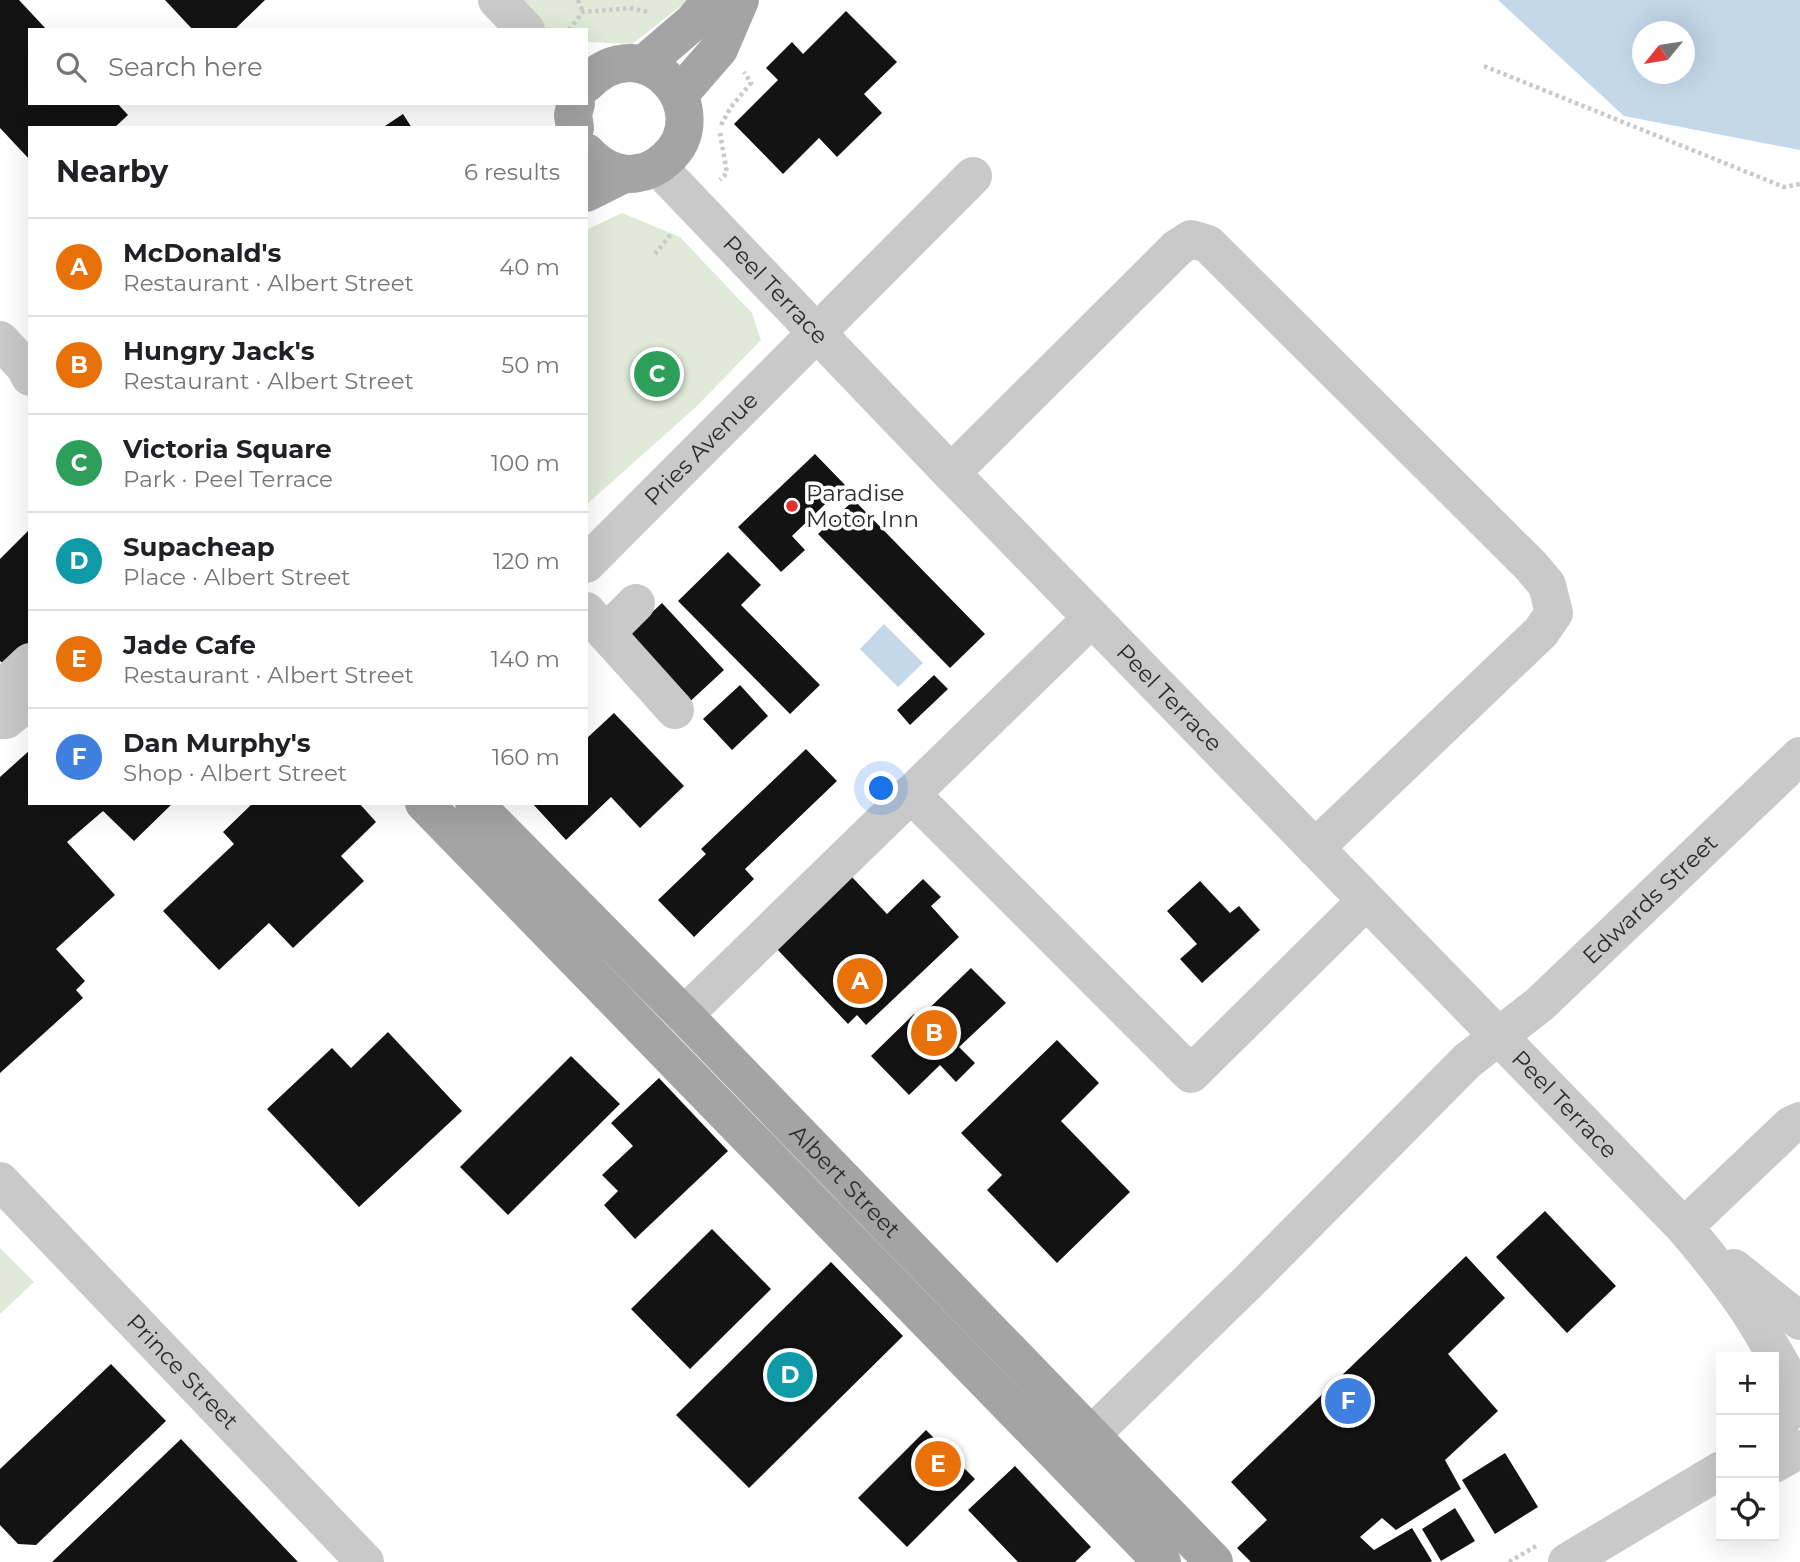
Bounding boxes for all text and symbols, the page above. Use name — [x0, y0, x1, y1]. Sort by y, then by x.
north arrow — [1632, 21, 1695, 84]
search box — [28, 28, 588, 105]
icon: search — [52, 48, 90, 86]
text: Search here — [108, 51, 263, 83]
text: Nearby — [56, 153, 168, 190]
text: 6 results — [464, 158, 560, 186]
street label: Peel Terrace — [717, 230, 834, 350]
text: McDonald's — [123, 237, 281, 269]
text: A — [70, 253, 88, 281]
text: 40 m — [499, 253, 560, 281]
text: Restaurant · Albert Street — [123, 269, 414, 297]
text: Hungry Jack's — [123, 335, 315, 367]
pin: C — [634, 348, 680, 400]
text: B — [70, 351, 88, 379]
text: 50 m — [501, 351, 560, 379]
text: Restaurant · Albert Street — [123, 367, 414, 395]
street label: Pries Avenue — [638, 386, 764, 511]
text: Victoria Square — [123, 433, 332, 465]
text: C — [71, 449, 87, 477]
text: 100 m — [491, 449, 560, 477]
text: Park · Peel Terrace — [123, 465, 333, 493]
place label: Paradise Motor Inn — [806, 479, 919, 533]
marker: Paradise Motor Inn — [784, 498, 800, 514]
text: Supacheap — [123, 531, 275, 563]
text: D — [70, 547, 89, 575]
text: 120 m — [493, 547, 560, 575]
text: Place · Albert Street — [123, 563, 350, 591]
text: Jade Cafe — [123, 629, 256, 661]
street label: Peel Terrace — [1111, 638, 1228, 758]
text: E — [71, 645, 87, 673]
text: 140 m — [491, 645, 560, 673]
text: Restaurant · Albert Street — [123, 661, 414, 689]
text: Dan Murphy's — [123, 727, 311, 759]
text: F — [72, 743, 86, 771]
text: 160 m — [492, 743, 560, 771]
text: Shop · Albert Street — [123, 759, 347, 787]
your location — [864, 771, 898, 805]
street label: Edwards Street — [1577, 828, 1723, 970]
pin: A — [837, 955, 883, 1007]
pin: B — [911, 1007, 957, 1059]
street label: Peel Terrace — [1506, 1044, 1623, 1164]
street label: Albert Street — [784, 1119, 906, 1244]
street label: Prince Street — [121, 1308, 244, 1435]
pin: D — [767, 1349, 813, 1401]
map controls — [1716, 1352, 1779, 1541]
button: + — [1716, 1352, 1779, 1415]
pin: F — [1325, 1375, 1371, 1427]
button: − — [1716, 1415, 1779, 1478]
pin: E — [915, 1438, 961, 1490]
button: locate — [1716, 1478, 1779, 1541]

